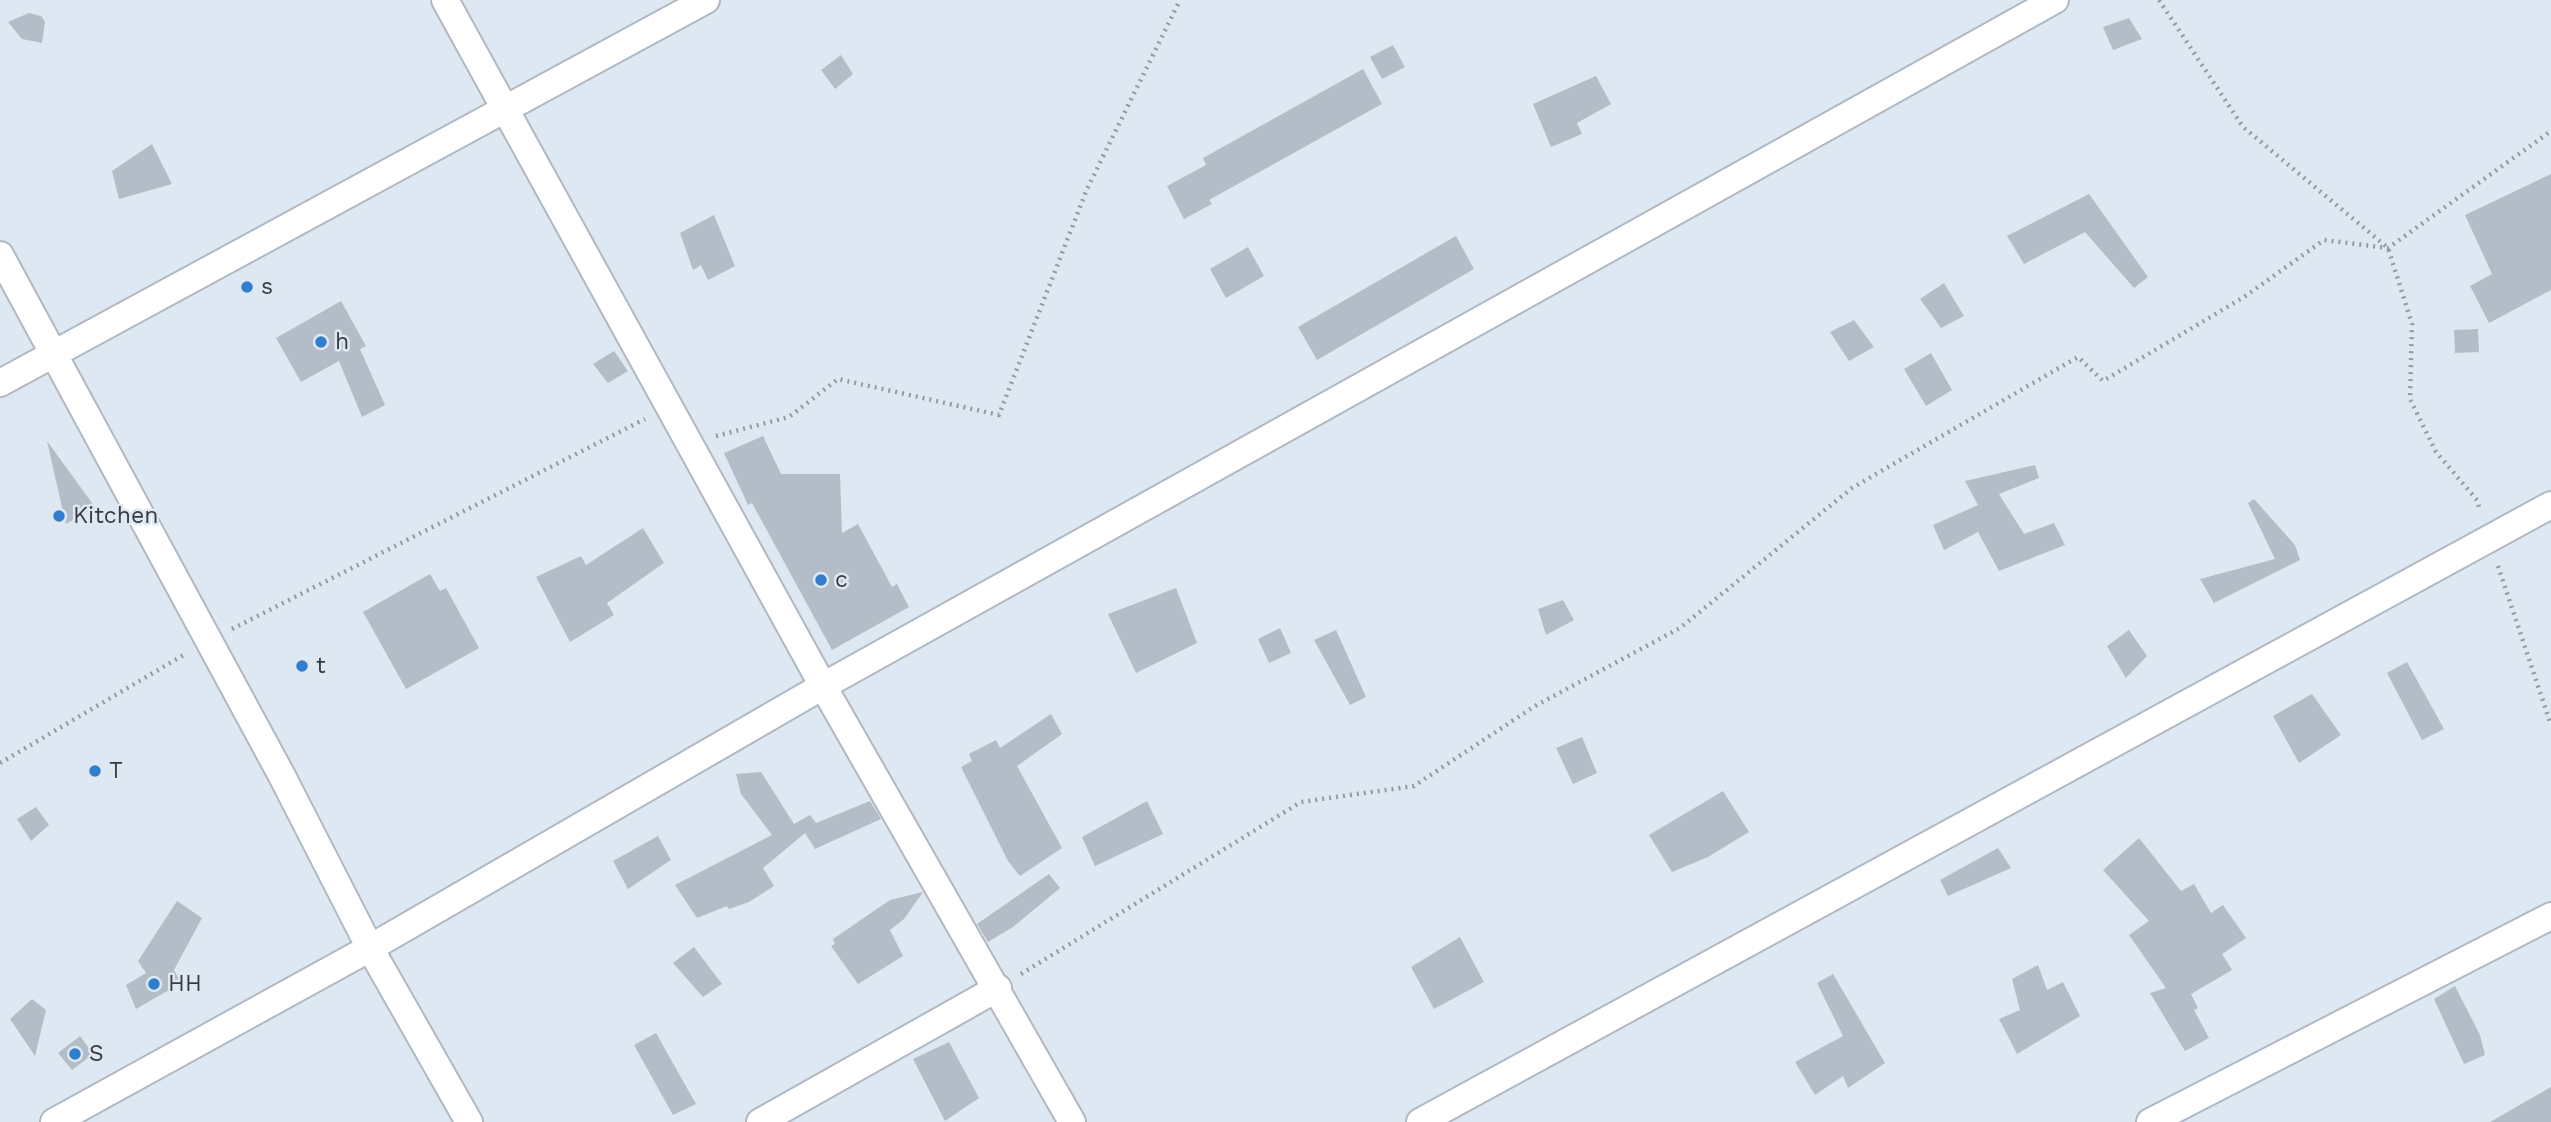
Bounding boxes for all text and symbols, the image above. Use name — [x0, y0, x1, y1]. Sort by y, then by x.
place label: s — [261, 273, 273, 301]
marker: s — [239, 279, 255, 295]
place label: h — [335, 328, 349, 356]
marker: h — [313, 334, 329, 350]
place label: Kitchen — [73, 502, 158, 530]
marker: Kitchen — [51, 508, 67, 524]
place label: c — [835, 566, 848, 594]
marker: c — [813, 572, 829, 588]
place label: t — [316, 652, 326, 680]
marker: t — [294, 658, 310, 674]
place label: T — [109, 757, 123, 785]
marker: T — [87, 763, 103, 779]
place label: HH — [168, 970, 202, 998]
marker: HH — [146, 976, 162, 992]
place label: S — [89, 1040, 104, 1068]
marker: S — [67, 1046, 83, 1062]

